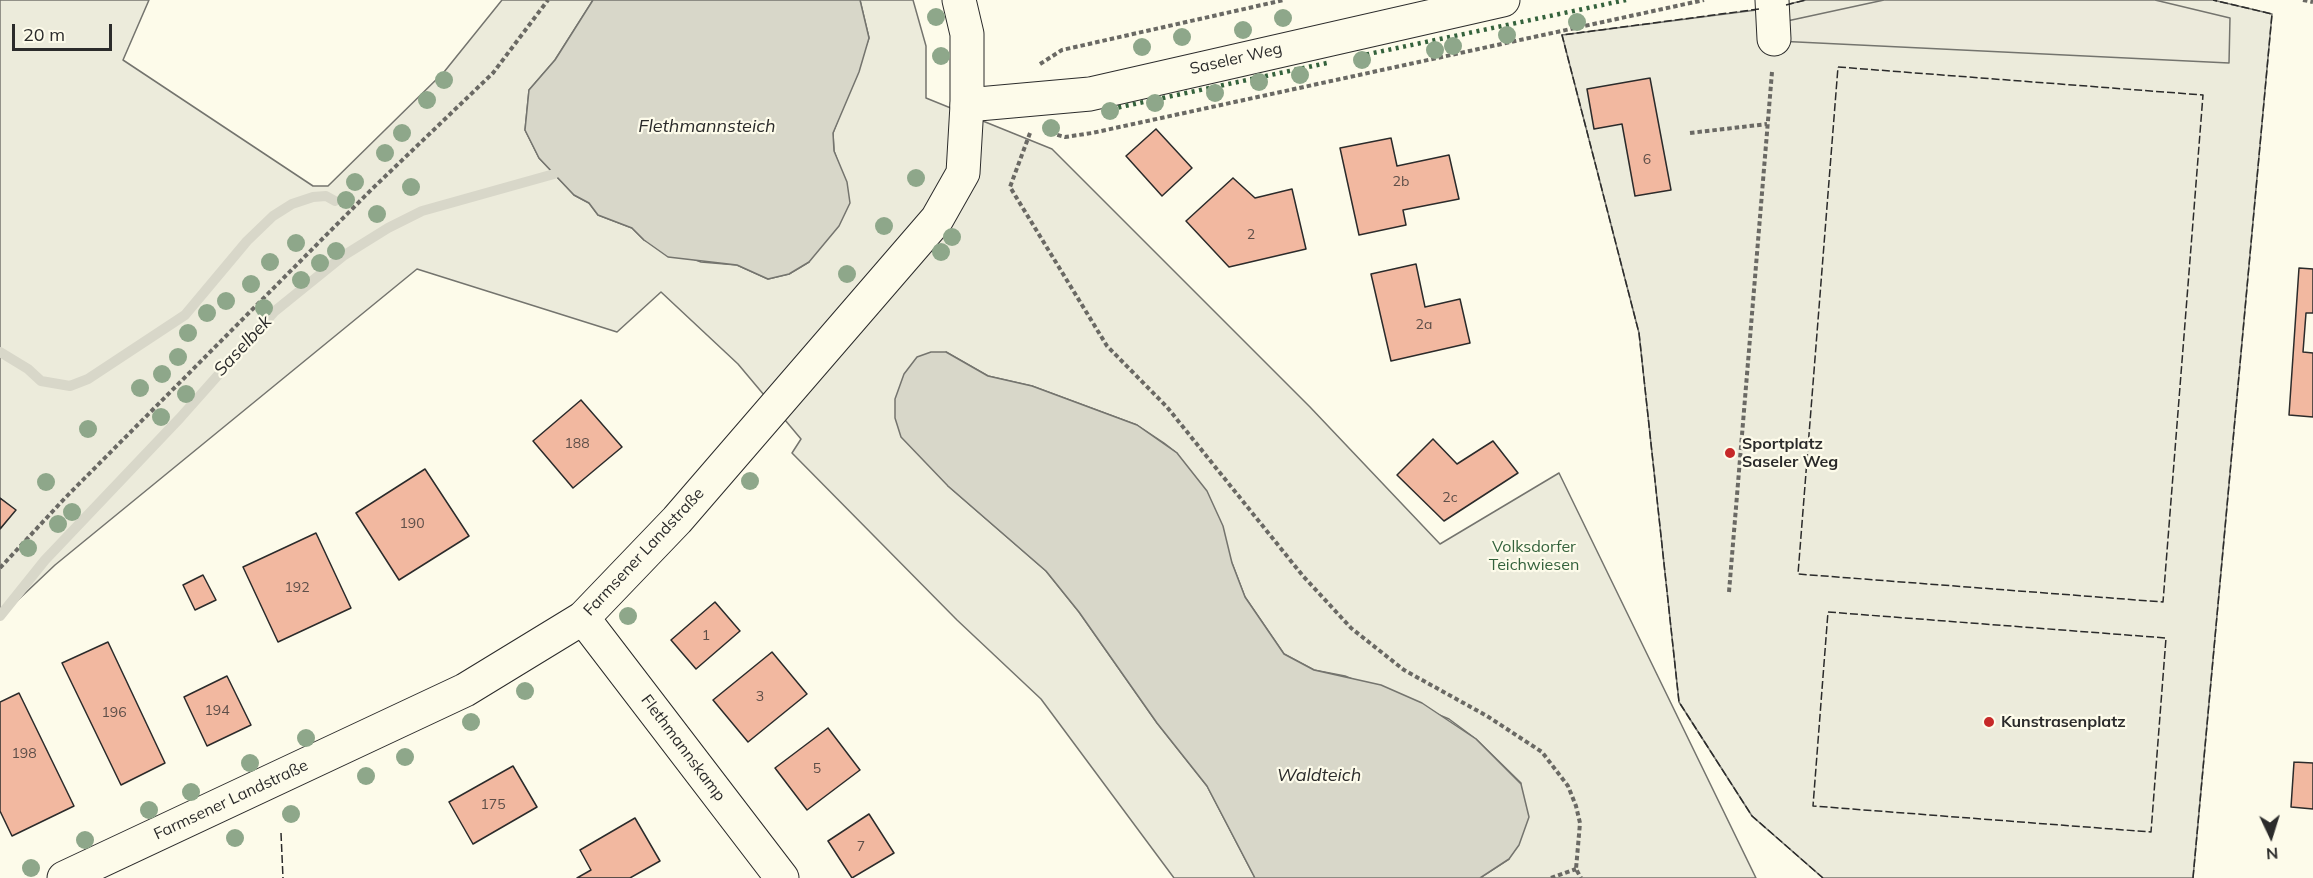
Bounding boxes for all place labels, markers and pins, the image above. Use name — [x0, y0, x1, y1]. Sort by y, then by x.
place label: Sportplatz Saseler Weg — [1742, 434, 1838, 472]
marker: Sportplatz Saseler Weg — [1723, 446, 1737, 460]
place label: Kunstrasenplatz — [2001, 712, 2126, 732]
marker: Kunstrasenplatz — [1982, 715, 1996, 729]

